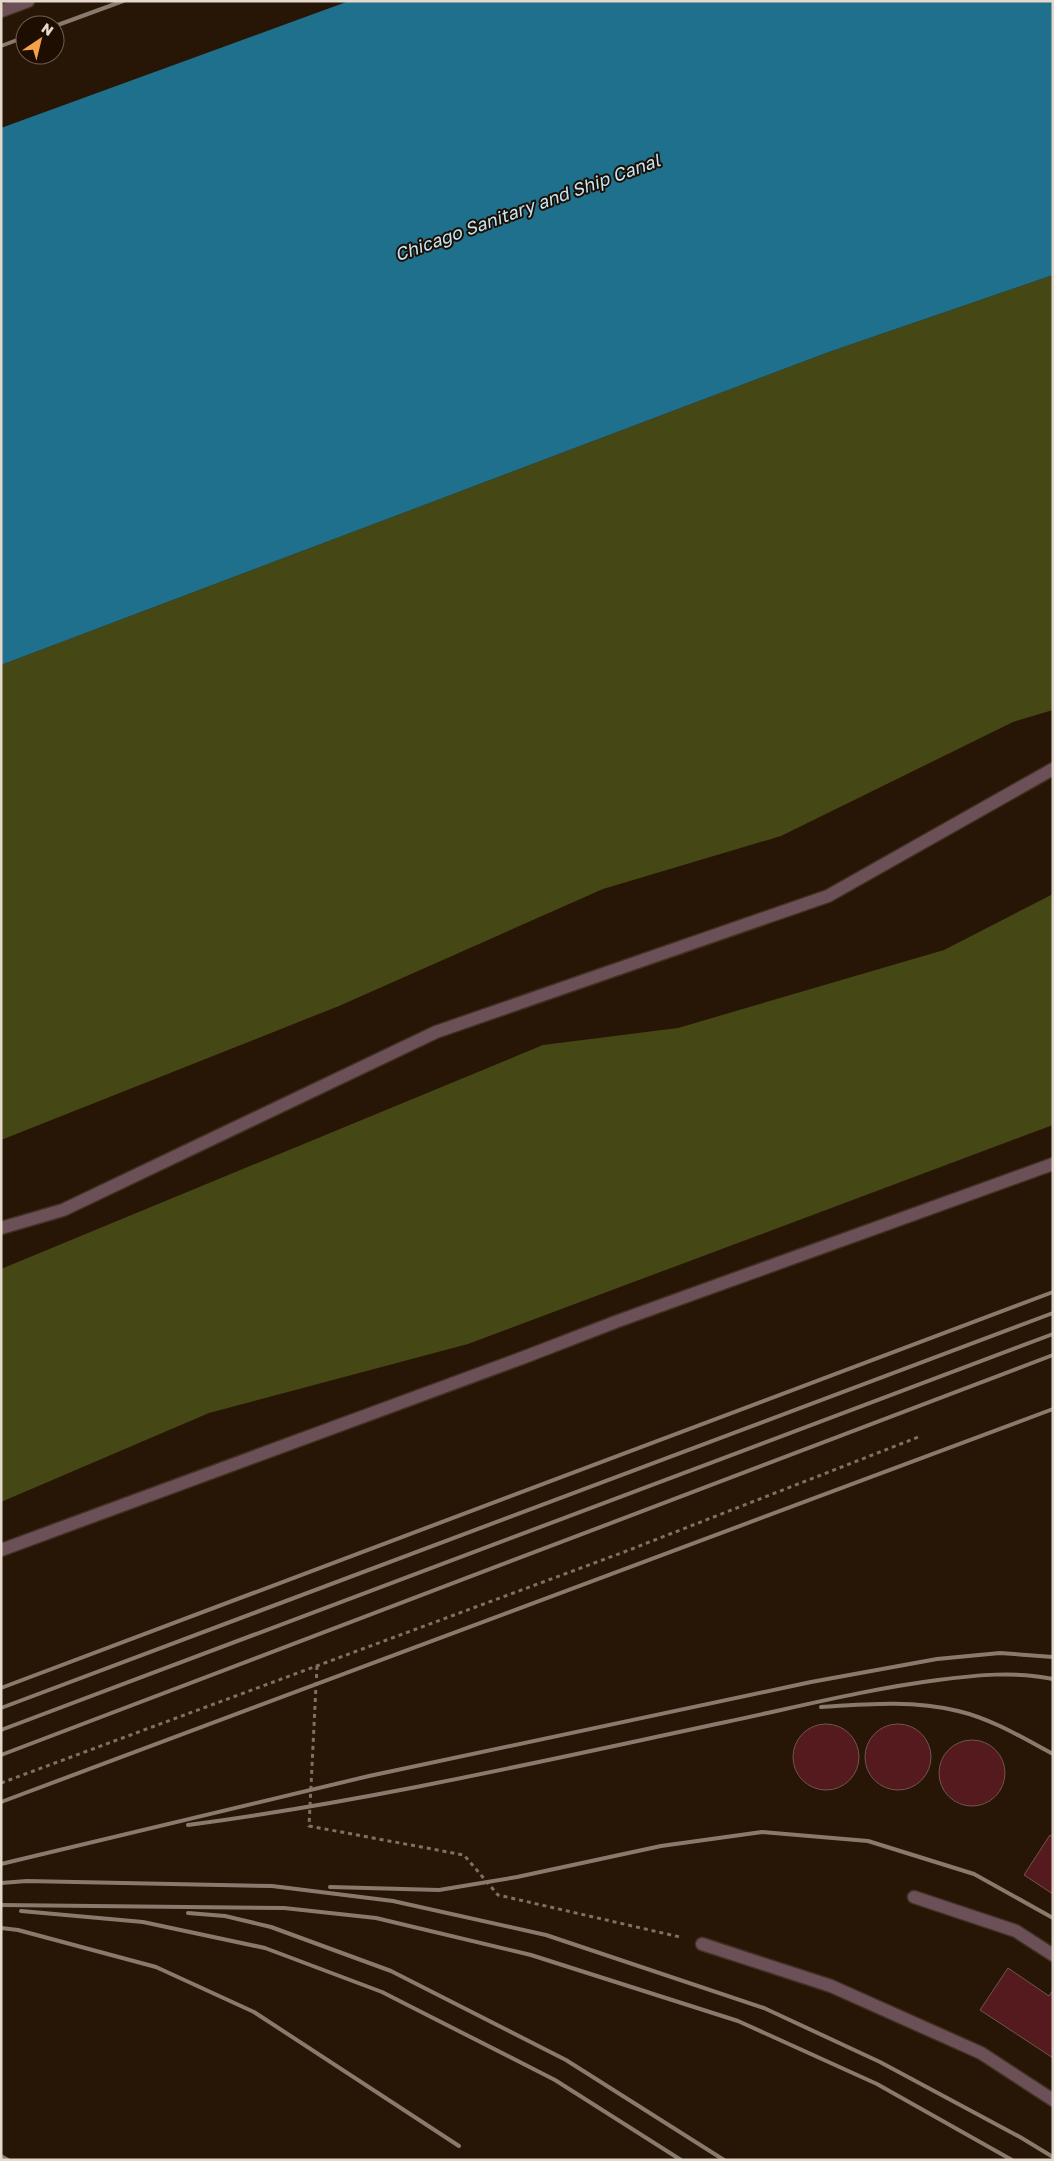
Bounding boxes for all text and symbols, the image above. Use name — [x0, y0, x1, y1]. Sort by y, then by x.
north arrow — [15, 15, 65, 65]
text: N — [39, 19, 57, 39]
water label: Chicago Sanitary and Ship Canal — [391, 148, 664, 265]

